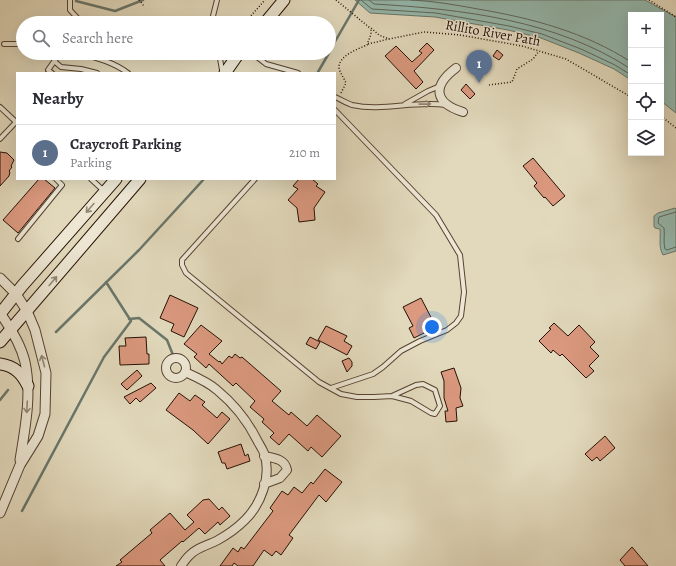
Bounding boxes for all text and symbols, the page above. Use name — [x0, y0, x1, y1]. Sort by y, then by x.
map controls — [628, 12, 664, 156]
button: + — [628, 12, 664, 48]
street label: Rillito River Path — [444, 15, 543, 51]
search box — [16, 16, 336, 60]
icon: search — [30, 27, 52, 49]
text: Search here — [62, 28, 133, 48]
button: − — [628, 48, 664, 84]
pin: 1 — [466, 50, 492, 83]
button: locate — [628, 84, 664, 120]
text: Nearby — [32, 87, 83, 110]
one-way arrow — [418, 100, 431, 108]
button: layers — [628, 120, 664, 156]
text: Craycroft Parking — [70, 134, 182, 154]
text: 1 — [43, 144, 47, 161]
text: 210 m — [289, 144, 320, 161]
text: Parking — [70, 154, 112, 171]
one-way arrow — [85, 203, 94, 213]
one-way arrow — [48, 276, 57, 287]
your location — [422, 317, 442, 337]
one-way arrow — [39, 355, 46, 368]
one-way arrow — [23, 400, 30, 413]

